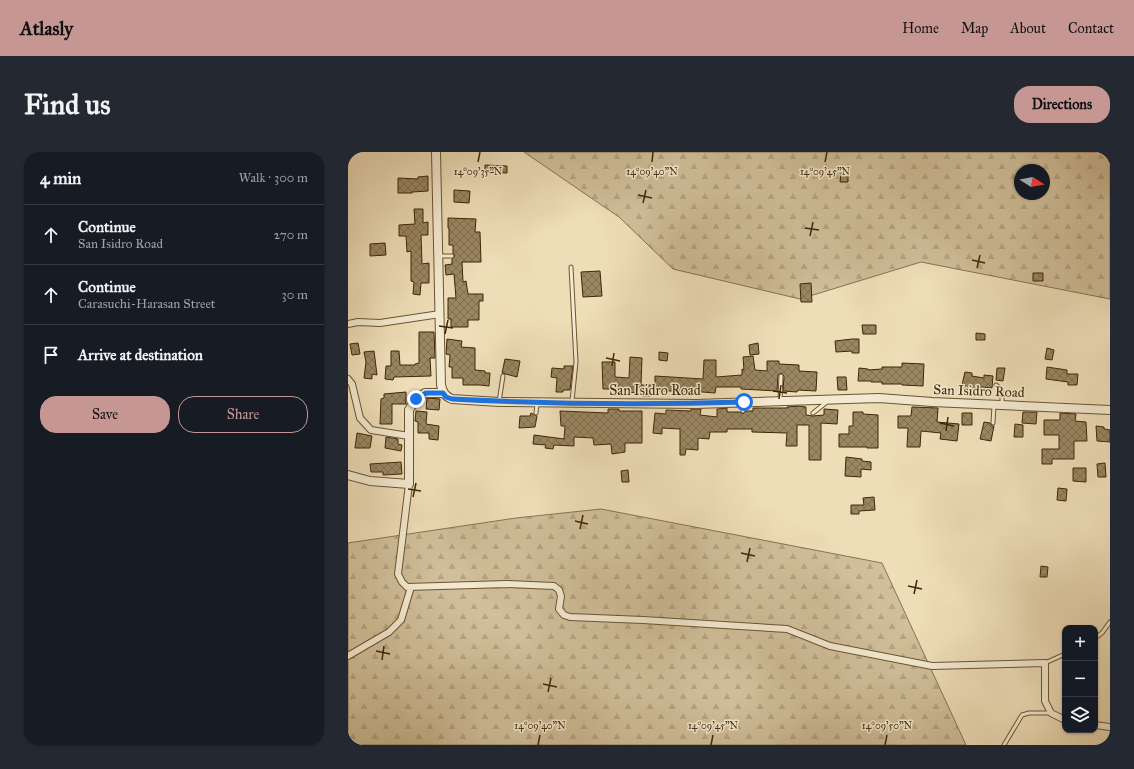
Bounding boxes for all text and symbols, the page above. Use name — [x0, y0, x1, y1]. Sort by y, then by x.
text: Atlasly — [20, 17, 73, 40]
text: Home — [902, 20, 939, 37]
text: Map — [961, 20, 988, 37]
text: About — [1010, 20, 1046, 37]
text: Contact — [1068, 20, 1114, 37]
button: Directions — [1014, 86, 1110, 123]
text: Find us — [24, 87, 110, 122]
north arrow — [1014, 164, 1050, 200]
text: 14°09'35"N — [454, 166, 503, 178]
text: 14°09'40"N — [626, 166, 678, 178]
text: 14°09'45"N — [800, 166, 851, 178]
text: 4 min — [40, 168, 81, 189]
text: Walk · 300 m — [239, 170, 308, 186]
text: Continue — [78, 218, 136, 236]
icon: ahead — [40, 224, 62, 246]
text: 270 m — [274, 227, 308, 243]
text: San Isidro Road — [78, 236, 163, 252]
text: Continue — [78, 278, 136, 296]
icon: ahead — [40, 284, 62, 306]
text: 30 m — [282, 287, 308, 303]
text: Carasuchi-Harasan Street — [78, 296, 215, 312]
icon: arrive — [40, 344, 62, 366]
text: Arrive at destination — [78, 346, 203, 364]
street label: San Isidro Road — [933, 381, 1025, 401]
street label: San Isidro Road — [609, 382, 701, 399]
route end — [407, 390, 425, 408]
route start — [735, 393, 753, 411]
button: Save — [40, 396, 170, 433]
button: Share — [178, 396, 308, 433]
map controls — [1062, 625, 1098, 733]
button: + — [1062, 625, 1098, 661]
button: − — [1062, 661, 1098, 697]
button: layers — [1062, 697, 1098, 733]
text: 14°09'40"N — [514, 720, 566, 732]
text: 14°09'45"N — [688, 720, 739, 732]
text: 14°09'50"N — [862, 720, 913, 732]

